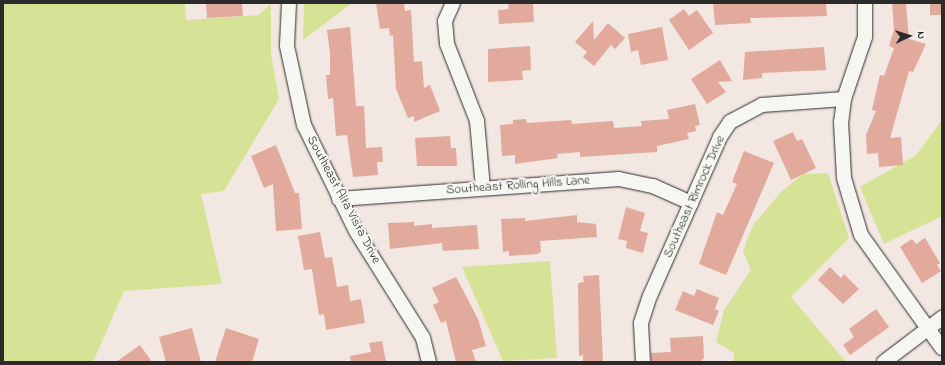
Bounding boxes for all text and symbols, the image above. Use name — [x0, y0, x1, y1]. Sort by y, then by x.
north arrow — [889, 16, 929, 56]
text: N — [913, 31, 929, 39]
street label: Southeast Alta Vista Drive — [303, 133, 383, 267]
street label: Southeast Rimrock Drive — [661, 133, 729, 261]
street label: Southeast Rolling Hills Lane — [446, 173, 590, 199]

